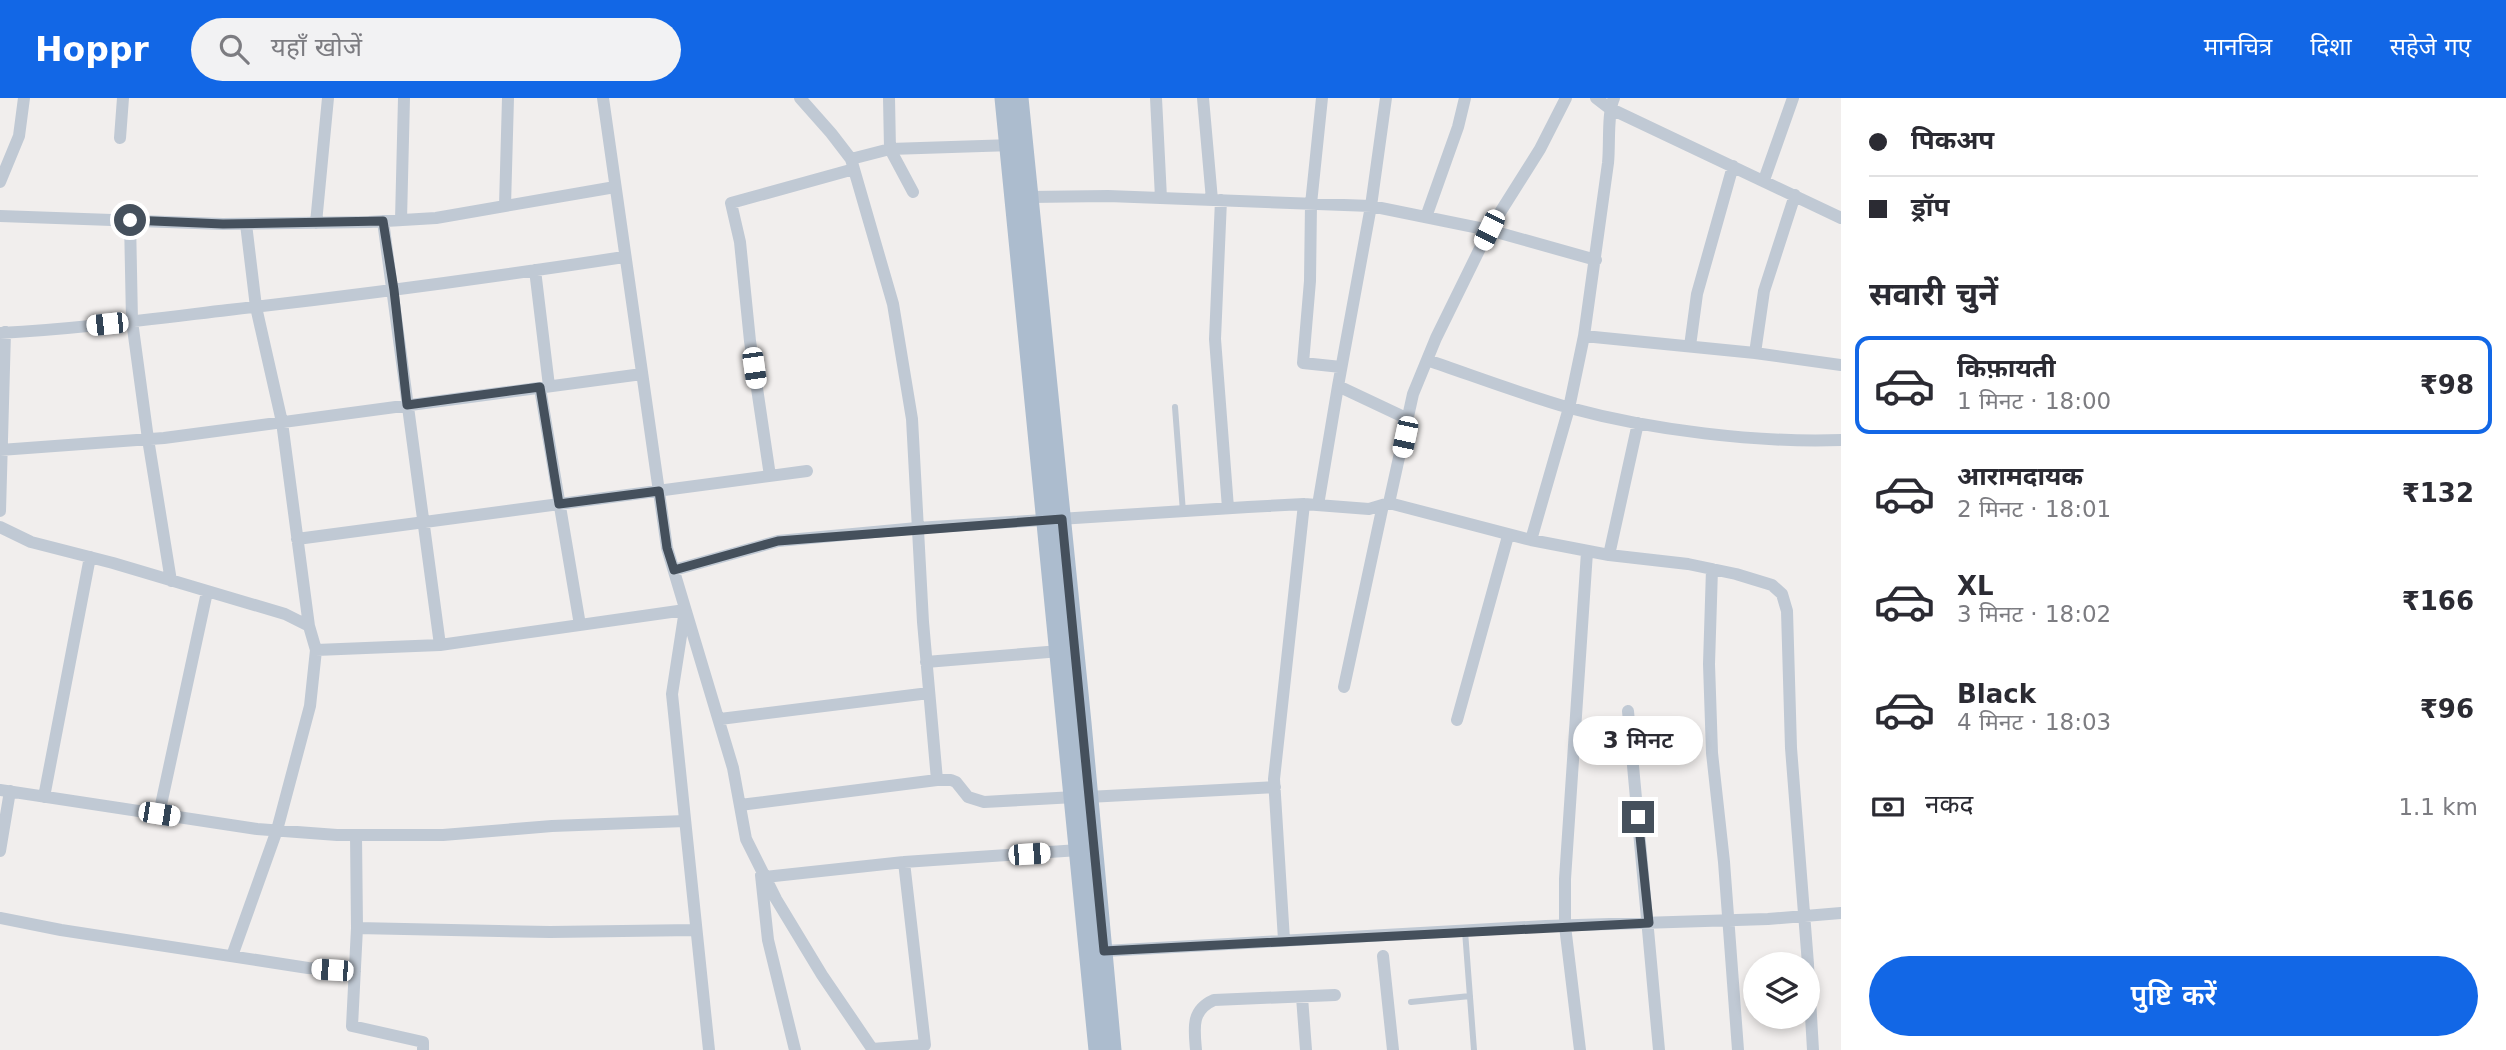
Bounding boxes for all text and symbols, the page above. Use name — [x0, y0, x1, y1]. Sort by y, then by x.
search box — [191, 18, 681, 81]
text: Hoppr — [35, 30, 149, 69]
icon: search — [215, 30, 253, 68]
text: यहाँ खोजें — [271, 32, 362, 62]
text: मानचित्र — [2204, 33, 2272, 61]
text: दिशा — [2310, 33, 2352, 61]
text: सहेजे गए — [2390, 33, 2471, 61]
text: पिकअप — [1911, 125, 1994, 155]
text: ड्रॉप — [1911, 192, 1949, 222]
route start — [114, 204, 146, 236]
car — [1471, 207, 1508, 253]
text: सवारी चुनें — [1869, 275, 1998, 313]
car — [86, 311, 129, 337]
car — [741, 346, 768, 390]
text: किफ़ायती — [1957, 353, 2056, 383]
icon: car — [1873, 354, 1936, 417]
text: ₹98 — [2420, 370, 2474, 400]
text: 1 मिनट · 18:00 — [1957, 388, 2111, 414]
car — [1391, 414, 1420, 460]
text: आरामदायक — [1957, 461, 2083, 491]
icon: car — [1873, 462, 1936, 525]
text: ₹132 — [2402, 478, 2474, 508]
text: 2 मिनट · 18:01 — [1957, 496, 2111, 522]
icon: car — [1873, 570, 1936, 633]
text: XL — [1957, 571, 1994, 601]
text: ₹166 — [2402, 586, 2474, 616]
text: 3 मिनट · 18:02 — [1957, 601, 2111, 627]
icon: car — [1873, 678, 1936, 741]
text: Black — [1957, 679, 2036, 709]
text: ₹96 — [2420, 694, 2474, 724]
text: 4 मिनट · 18:03 — [1957, 709, 2111, 735]
callout: 3 मिनट — [1573, 716, 1703, 764]
text: 3 मिनट — [1603, 727, 1673, 753]
icon: cash — [1869, 788, 1907, 826]
text: नकद — [1925, 789, 1973, 819]
text: 1.1 km — [2398, 794, 2478, 820]
car — [137, 800, 182, 828]
route end — [1622, 801, 1654, 833]
car — [1008, 842, 1051, 866]
map controls — [1743, 952, 1820, 1029]
button: layers — [1743, 952, 1820, 1029]
button: पुष्टि करें — [1869, 956, 2478, 1036]
car — [311, 958, 354, 982]

